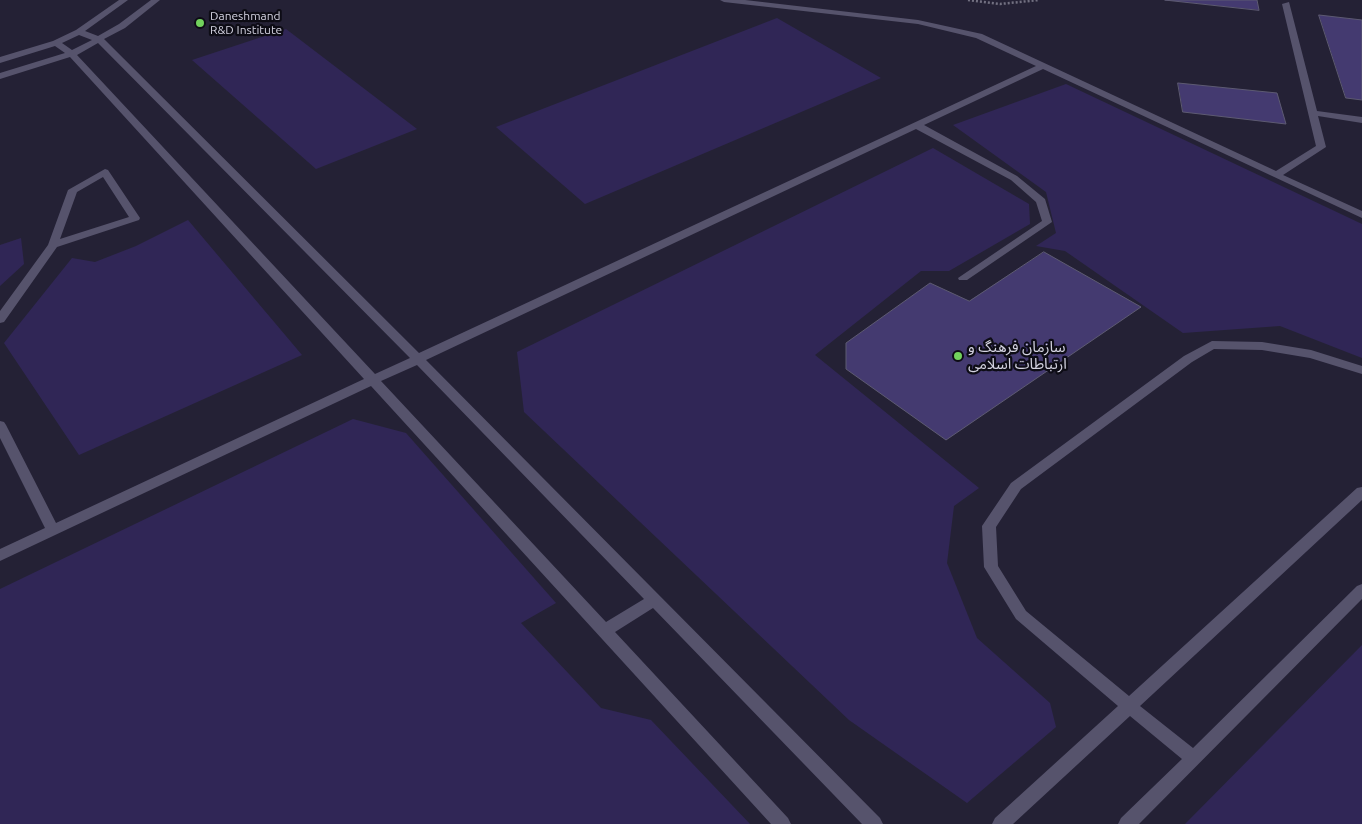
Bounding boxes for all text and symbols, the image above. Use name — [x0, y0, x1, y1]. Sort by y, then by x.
place label: Daneshmand R&D Institute — [210, 9, 282, 37]
marker: Daneshmand R&D Institute — [194, 17, 206, 29]
place label: سازمان فرهنگ و ارتباطات اسلامی — [968, 338, 1067, 373]
marker: سازمان فرهنگ و ارتباطات اسلامی — [952, 350, 964, 362]

